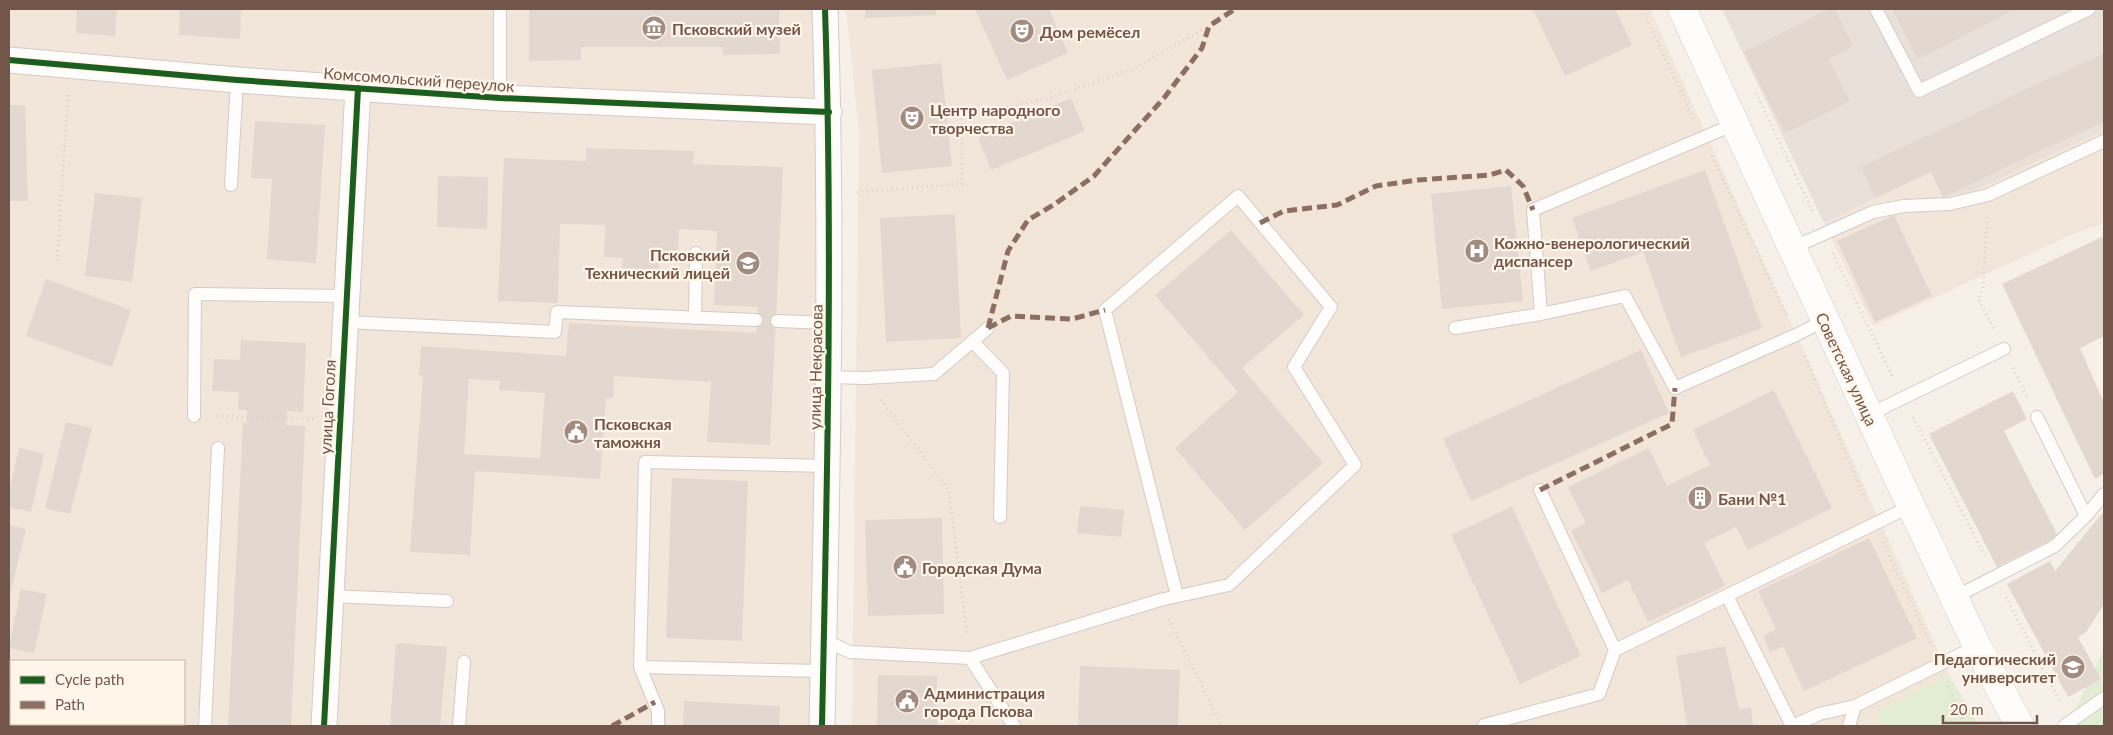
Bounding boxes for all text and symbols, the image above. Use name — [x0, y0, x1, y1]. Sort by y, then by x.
museum icon: Псковский музей — [641, 15, 667, 41]
theatre icon: Дом ремёсел — [1009, 18, 1035, 44]
place label: Псковский музей — [672, 19, 801, 38]
place label: Дом ремёсел — [1040, 22, 1140, 41]
street label: Комсомольский переулок — [323, 63, 516, 95]
place label: Центр народного творчества — [930, 100, 1061, 137]
theatre icon: Центр народного творчества — [899, 105, 925, 131]
place label: Кожно-венерологический диспансер — [1494, 233, 1690, 270]
hospital icon: Кожно-венерологический диспансер — [1464, 238, 1490, 264]
place label: Псковский Технический лицей — [585, 245, 730, 282]
school or university icon: Псковский Технический лицей — [735, 250, 761, 276]
street label: улица Некрасова — [804, 304, 826, 430]
street label: Советская улица — [1812, 309, 1882, 429]
street label: улица Гоголя — [315, 359, 339, 455]
place label: Псковская таможня — [594, 414, 672, 451]
public building icon: Псковская таможня — [563, 419, 589, 445]
building icon: Бани №1 — [1687, 485, 1713, 511]
place label: Бани №1 — [1718, 489, 1787, 508]
public building icon: Городская Дума — [892, 554, 918, 580]
place label: Городская Дума — [922, 558, 1042, 577]
place label: Педагогический университет — [1934, 649, 2057, 686]
school or university icon: Педагогический университет — [2060, 654, 2086, 680]
legend — [10, 660, 185, 725]
text: Cycle path — [55, 670, 124, 688]
place label: Администрация города Пскова — [923, 683, 1045, 720]
public building icon: Администрация города Пскова — [894, 688, 920, 714]
scale bar — [1943, 692, 2037, 724]
text: Path — [55, 695, 85, 713]
text: 20 m — [1950, 700, 1984, 718]

